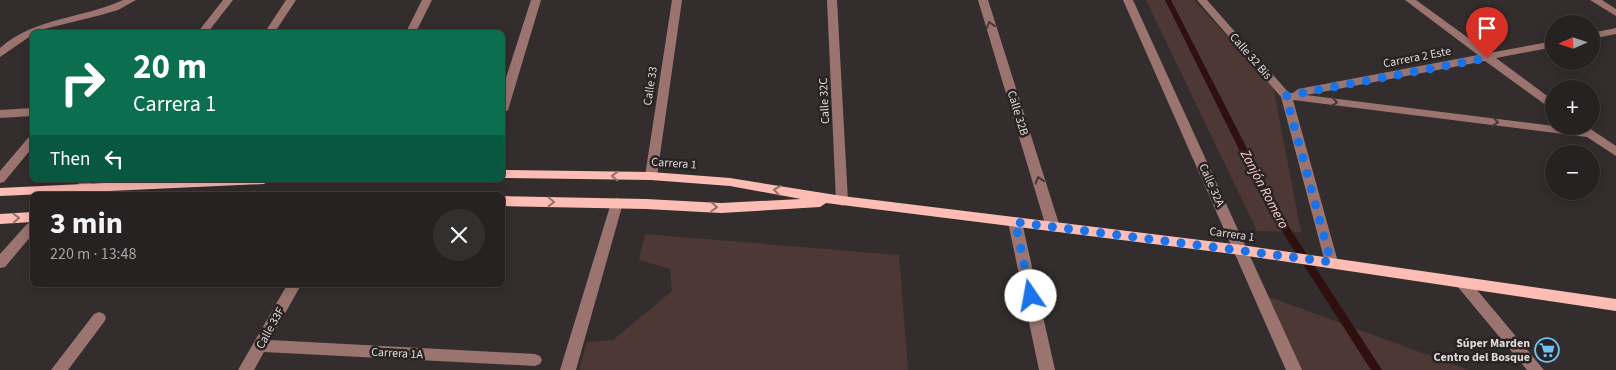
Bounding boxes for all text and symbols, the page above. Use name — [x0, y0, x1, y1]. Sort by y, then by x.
pin — [1466, 7, 1508, 58]
icon: arrive — [1473, 14, 1501, 42]
north arrow — [1545, 15, 1600, 70]
map controls — [1545, 15, 1600, 200]
one-way arrow — [986, 21, 996, 29]
street label: Calle 32 Bis — [1226, 29, 1276, 83]
text: 20 m — [133, 42, 207, 92]
street label: Carrera 2 Este — [1382, 43, 1452, 72]
icon: right — [50, 50, 115, 115]
street label: Calle 33 — [639, 65, 662, 107]
street label: Calle 32C — [815, 77, 834, 124]
button: + — [1545, 80, 1600, 135]
text: Carrera 1 — [133, 88, 216, 120]
street label: Calle 32B — [1003, 88, 1032, 138]
one-way arrow — [1330, 96, 1338, 107]
one-way arrow — [1491, 116, 1499, 127]
icon: left — [100, 145, 128, 173]
button: − — [1545, 145, 1600, 200]
text: Then — [50, 146, 90, 173]
water label: Zanjón Romero — [1234, 146, 1293, 233]
street label: Carrera 1 — [651, 153, 697, 174]
street label: Calle 32A — [1194, 161, 1229, 210]
one-way arrow — [611, 170, 619, 181]
one-way arrow — [1034, 176, 1044, 185]
one-way arrow — [773, 186, 781, 196]
one-way arrow — [548, 197, 555, 207]
text: 3 min — [50, 202, 123, 245]
one-way arrow — [710, 202, 718, 213]
button: close — [433, 209, 485, 261]
one-way arrow — [13, 213, 21, 224]
street label: Carrera 1 — [1208, 223, 1256, 246]
text: 220 m · 13:48 — [50, 243, 137, 265]
position arrow — [1004, 269, 1056, 321]
street label: Calle 33F — [252, 304, 289, 352]
place label: Súper Marden Centro del Bosque — [1434, 335, 1530, 366]
supermarket icon: Súper Marden Centro del Bosque — [1534, 337, 1560, 363]
street label: Carrera 1A — [371, 344, 424, 363]

